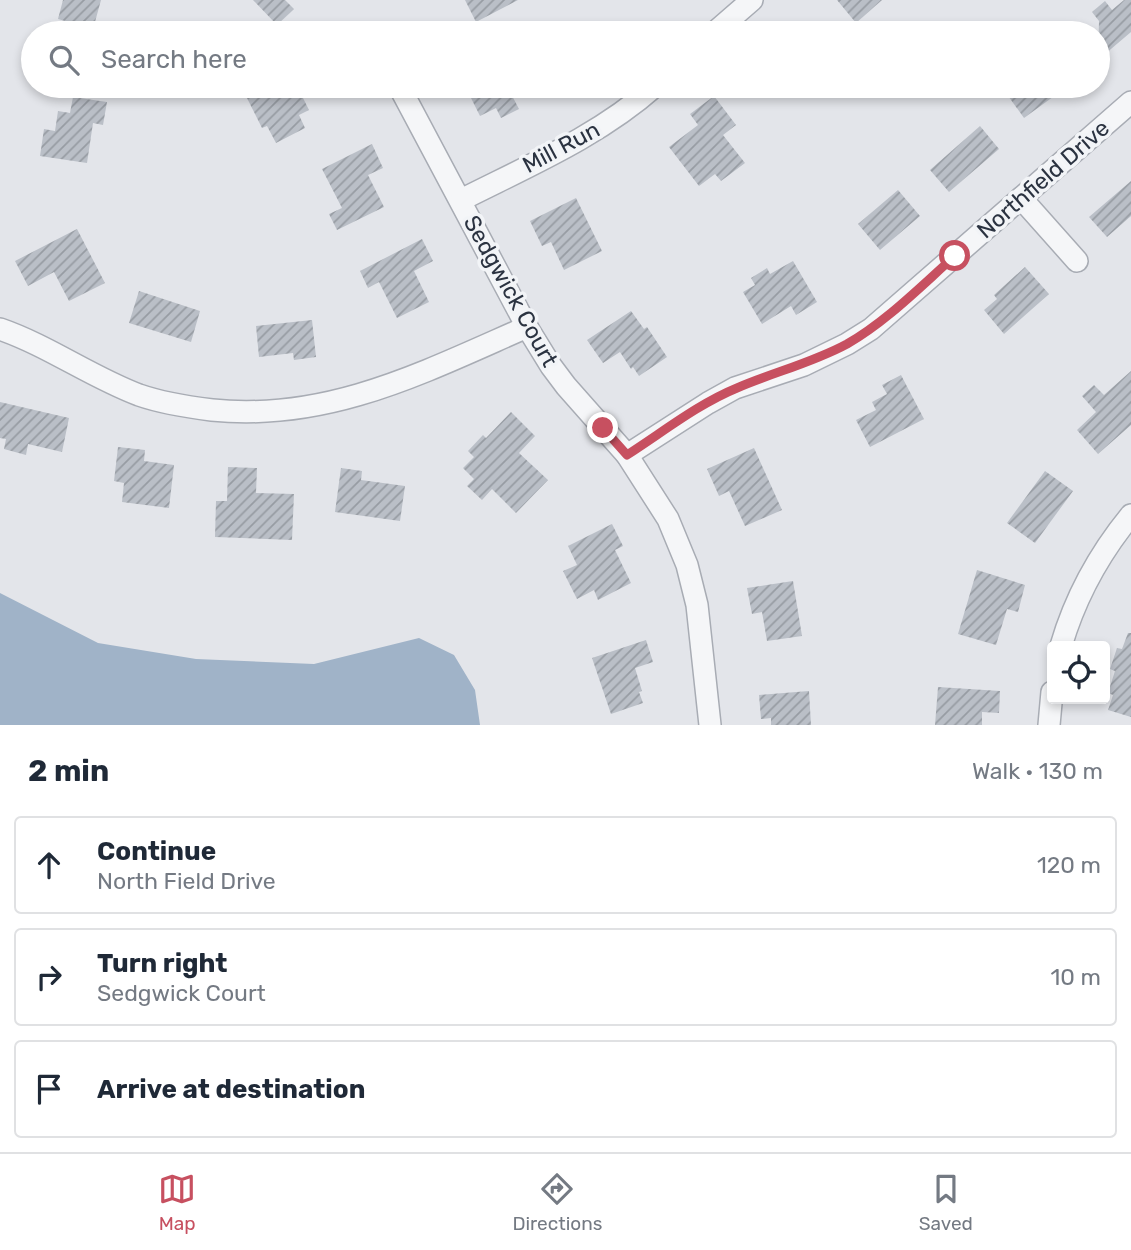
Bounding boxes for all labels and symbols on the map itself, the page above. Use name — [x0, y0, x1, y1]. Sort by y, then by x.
street label: Northfield Drive — [971, 114, 1115, 244]
street label: Mill Run — [518, 115, 604, 179]
street label: Sedgwick Court — [458, 210, 564, 372]
route start — [939, 240, 970, 271]
route end — [587, 412, 618, 443]

